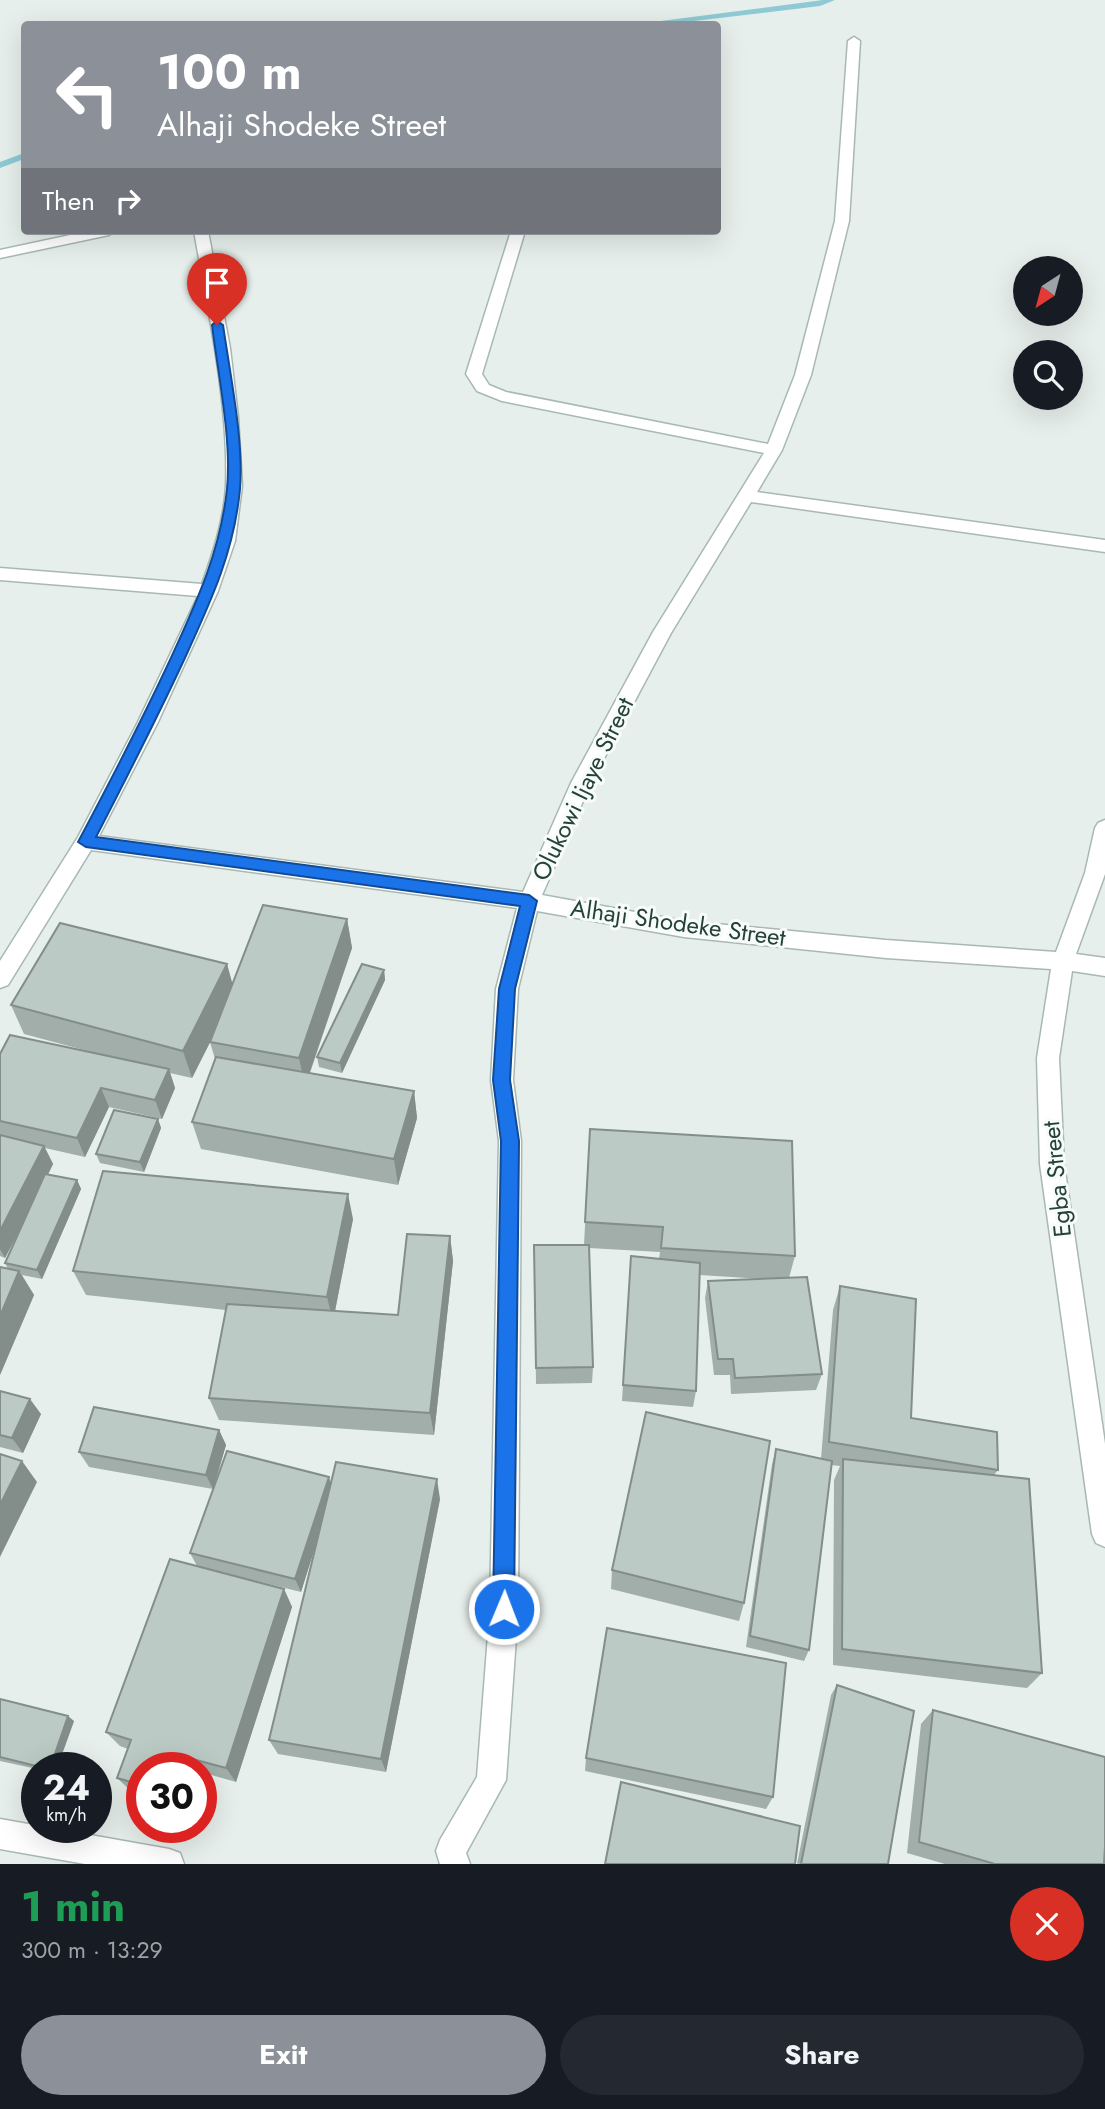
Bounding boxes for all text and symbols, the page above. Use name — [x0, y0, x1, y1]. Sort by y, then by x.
text: 100 m — [157, 37, 302, 107]
icon: left — [42, 49, 133, 140]
text: Alhaji Shodeke Street — [157, 102, 446, 148]
text: Then — [42, 182, 95, 220]
icon: right — [109, 182, 147, 220]
pin — [187, 253, 247, 325]
north arrow — [1013, 256, 1083, 326]
map controls — [1013, 256, 1083, 410]
icon: arrive — [198, 264, 236, 302]
button: search — [1013, 340, 1083, 410]
street label: Olukowi Ijaye Street — [523, 691, 642, 886]
street label: Alhaji Shodeke Street — [568, 890, 788, 955]
street label: Egba Street — [1033, 1119, 1080, 1239]
position arrow — [467, 1572, 541, 1646]
speed limit sign: 30 — [126, 1752, 217, 1843]
text: 24 — [43, 1763, 90, 1813]
text: km/h — [46, 1802, 87, 1828]
text: 1 min — [21, 1876, 125, 1937]
button: close — [1010, 1887, 1084, 1961]
text: 300 m · 13:29 — [21, 1933, 163, 1967]
button: Exit — [21, 2015, 546, 2095]
button: Share — [560, 2015, 1084, 2095]

